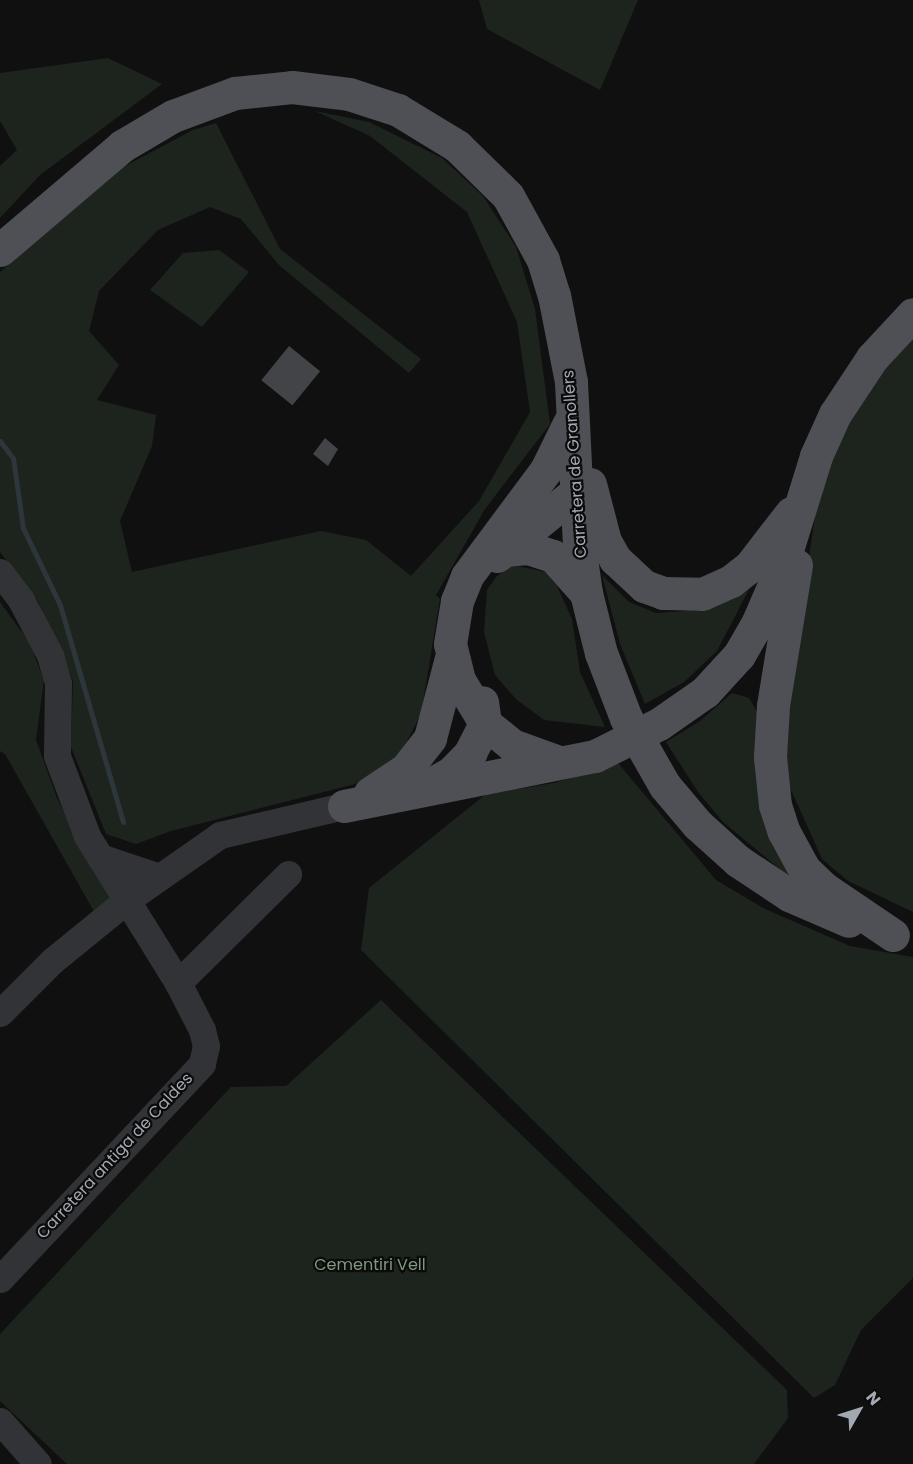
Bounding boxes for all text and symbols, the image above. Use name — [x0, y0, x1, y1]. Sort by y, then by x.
street label: Carretera de Granollers — [559, 369, 591, 559]
street label: Carretera antiga de Caldes — [33, 1069, 197, 1243]
park label: Cementiri Vell — [314, 1255, 426, 1275]
north arrow — [829, 1380, 889, 1440]
text: N — [861, 1386, 886, 1410]

